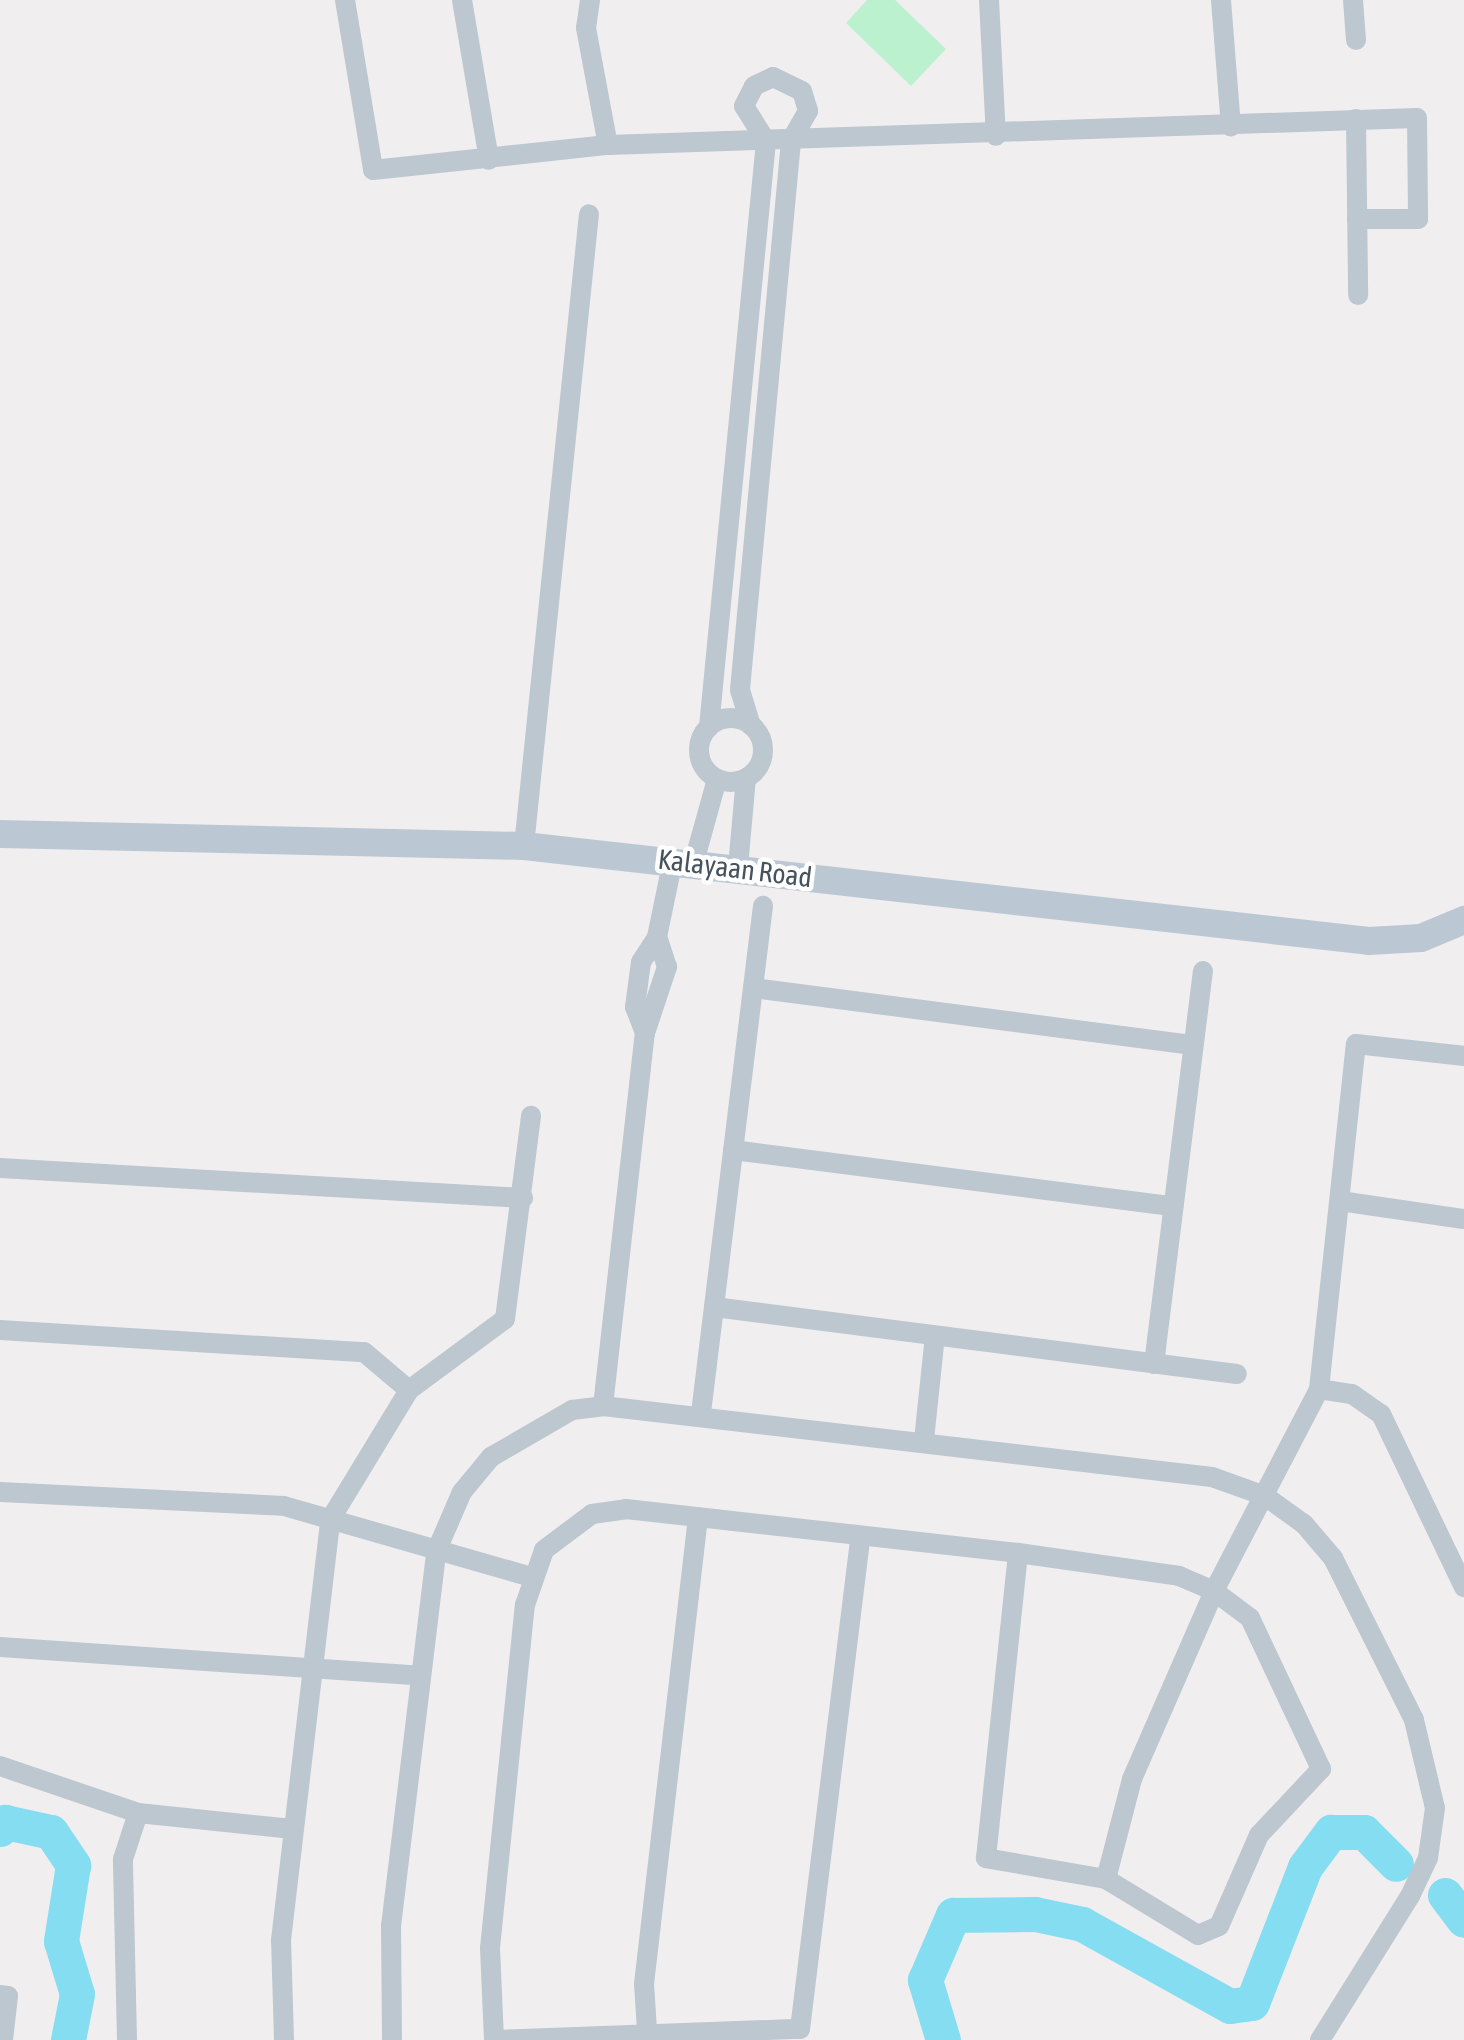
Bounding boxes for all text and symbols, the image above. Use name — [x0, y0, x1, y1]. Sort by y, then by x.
street label: Kalayaan Road — [656, 842, 814, 894]

